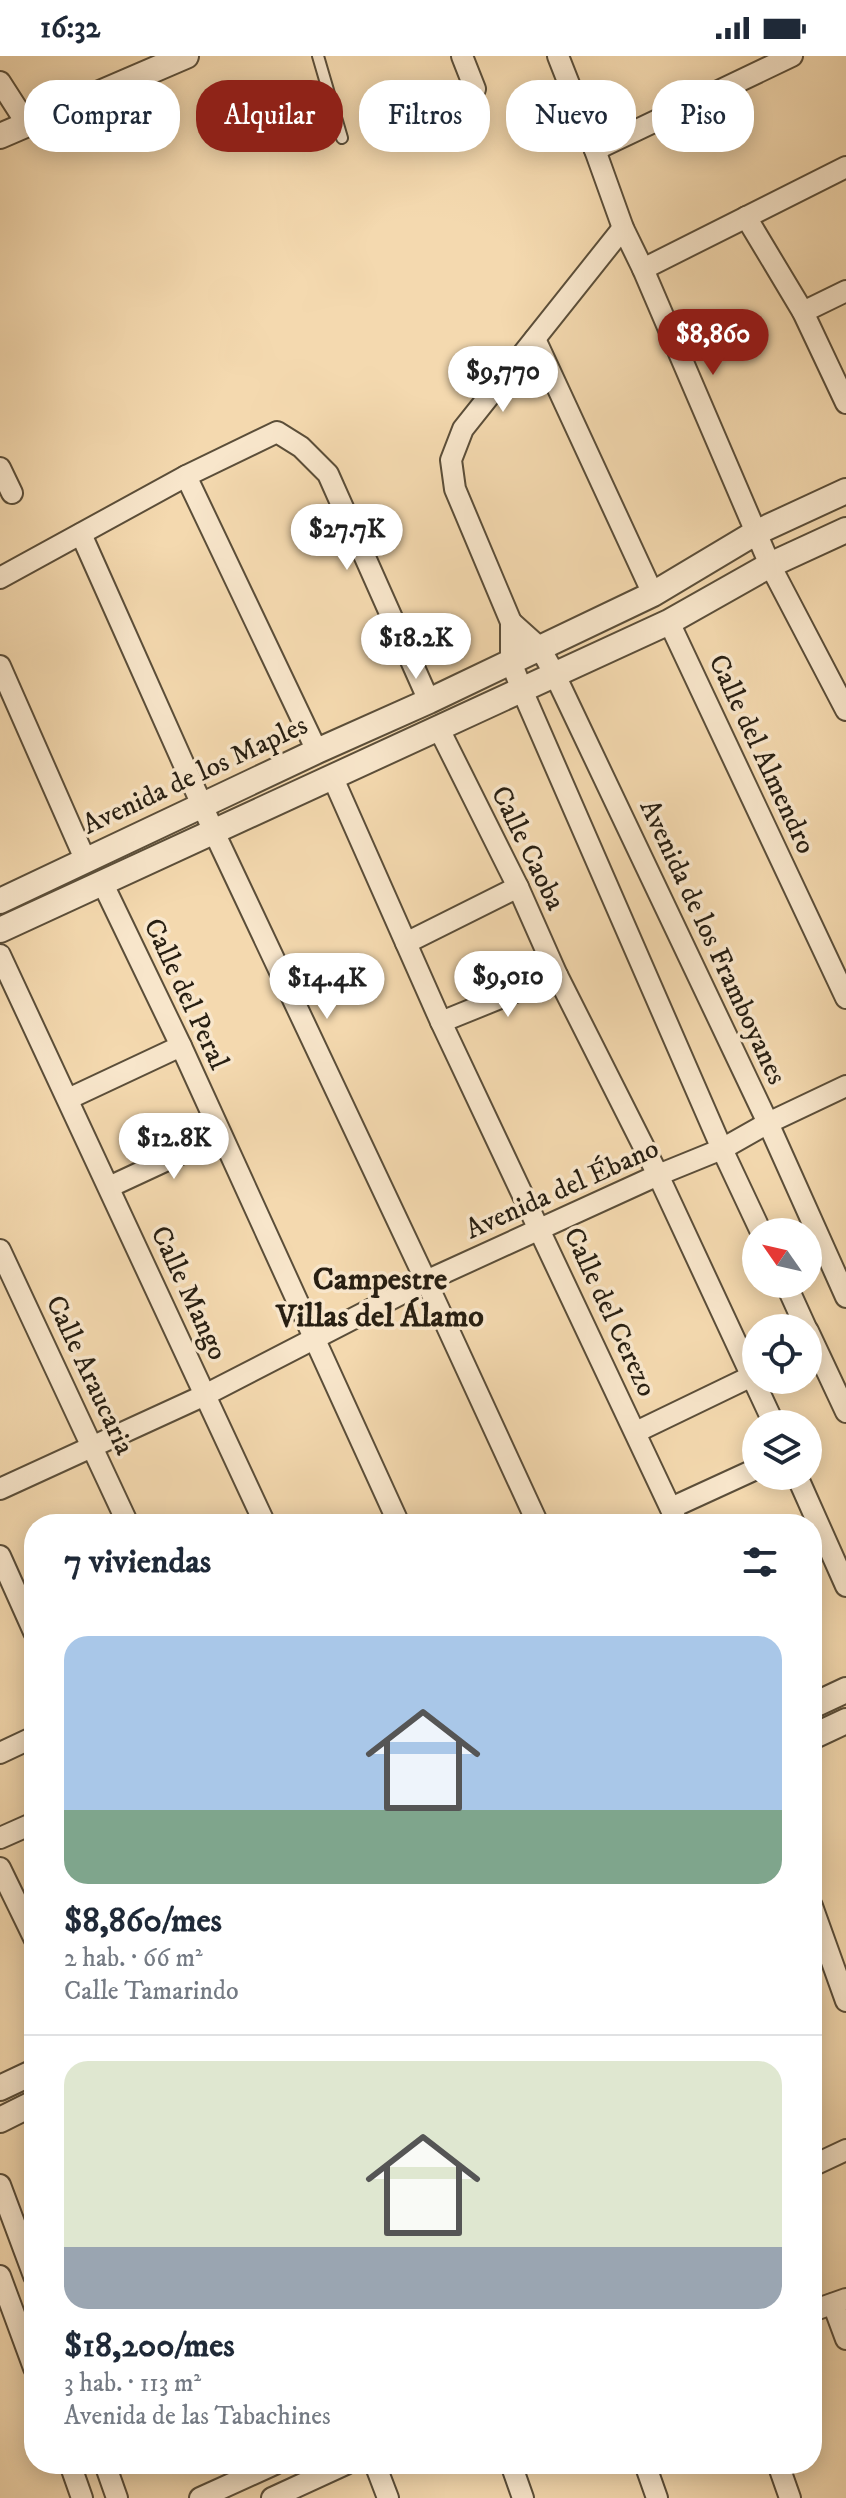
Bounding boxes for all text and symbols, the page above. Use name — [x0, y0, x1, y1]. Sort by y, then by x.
text: 16:32 — [40, 10, 100, 47]
chip: Comprar — [24, 80, 180, 152]
chip: Alquilar — [196, 80, 343, 152]
chip: Filtros — [359, 80, 490, 152]
chip: Nuevo — [506, 80, 636, 152]
chip: Piso — [652, 80, 754, 152]
pin: $8,860 — [648, 309, 778, 377]
text: $8,860 — [676, 318, 750, 351]
pin: $9,770 — [438, 346, 568, 414]
text: $9,770 — [466, 355, 540, 388]
pin: $27.7K — [282, 504, 412, 572]
text: $27.7K — [309, 513, 385, 546]
pin: $18.2K — [351, 613, 481, 681]
text: $18.2K — [379, 622, 453, 655]
street label: Calle del Almendro — [700, 649, 824, 859]
street label: Avenida de los Maples — [77, 708, 313, 842]
street label: Calle Caoba — [483, 780, 573, 916]
street label: Avenida de los Framboyanes — [632, 794, 794, 1090]
street label: Calle del Peral — [136, 913, 237, 1076]
pin: $9,010 — [443, 951, 573, 1019]
pin: $14.4K — [262, 953, 392, 1021]
text: $9,010 — [472, 960, 544, 993]
text: $14.4K — [288, 962, 366, 995]
pin: $12.8K — [109, 1113, 239, 1181]
text: $12.8K — [137, 1122, 211, 1155]
street label: Avenida del Ébano — [460, 1131, 664, 1247]
north arrow — [742, 1218, 822, 1298]
map controls — [742, 1218, 822, 1490]
street label: Calle Mango — [143, 1220, 235, 1366]
street label: Calle del Cerezo — [556, 1222, 664, 1402]
district label: Campestre Villas del Álamo — [274, 1260, 484, 1337]
street label: Calle Araucaria — [38, 1290, 142, 1460]
button: locate — [742, 1314, 822, 1394]
button: layers — [742, 1410, 822, 1490]
icon: filters — [738, 1540, 782, 1584]
text: 7 viviendas — [64, 1541, 211, 1583]
icon: home — [351, 1688, 495, 1832]
text: $8,860/mes — [64, 1900, 222, 1942]
text: 2 hab. · 66 m² — [64, 1942, 203, 1975]
text: Calle Tamarindo — [64, 1975, 239, 2008]
icon: home — [351, 2113, 495, 2257]
text: $18,200/mes — [64, 2325, 235, 2367]
text: 3 hab. · 113 m² — [64, 2367, 201, 2400]
text: Avenida de las Tabachines — [64, 2400, 331, 2433]

